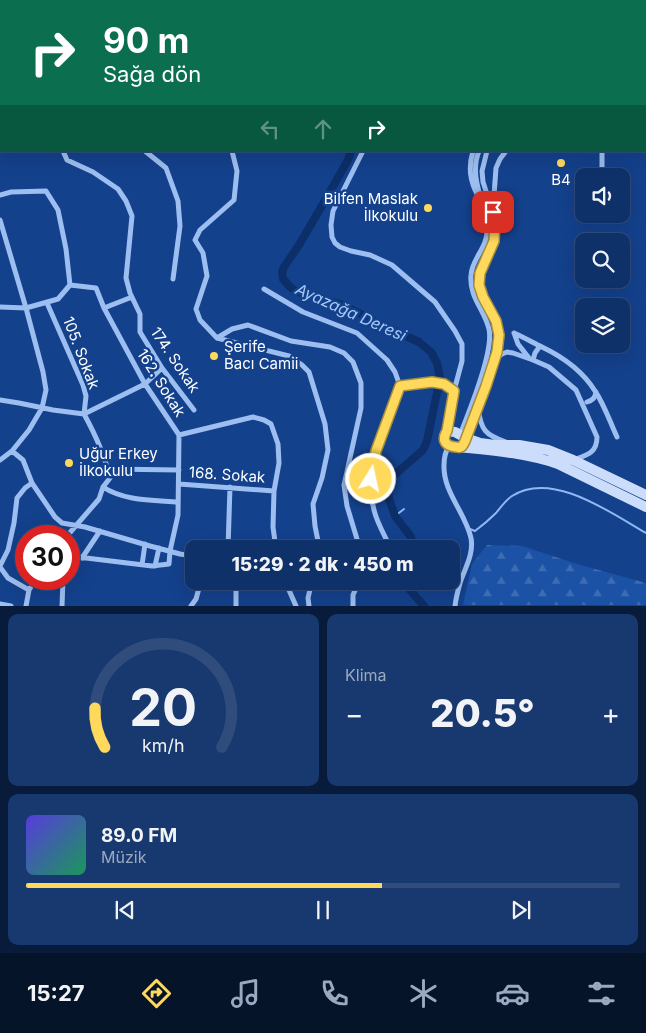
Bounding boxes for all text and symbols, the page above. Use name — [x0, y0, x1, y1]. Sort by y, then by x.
text: 90 m — [103, 19, 190, 61]
icon: right — [20, 20, 85, 85]
text: Sağa dön — [103, 61, 201, 87]
icon: left — [256, 115, 284, 143]
icon: ahead — [309, 115, 337, 143]
icon: right — [362, 115, 390, 143]
marker: B4 — [555, 157, 567, 169]
map controls — [575, 168, 630, 353]
button: sound — [575, 168, 630, 223]
place label: B4 — [551, 170, 571, 189]
place label: Bilfen Maslak İlkokulu — [324, 189, 419, 225]
pin — [472, 191, 514, 233]
icon: arrive — [479, 198, 507, 226]
marker: Bilfen Maslak İlkokulu — [422, 202, 434, 214]
button: search — [575, 233, 630, 288]
water label: Ayazağa Deresi — [292, 278, 410, 346]
button: layers — [575, 298, 630, 353]
street label: 105. Sokak — [59, 314, 104, 393]
street label: 174. Sokak — [147, 323, 205, 397]
place label: Şerife Bacı Camii — [224, 337, 298, 373]
street label: 162. Sokak — [133, 345, 190, 421]
marker: Şerife Bacı Camii — [208, 350, 220, 362]
place label: Uğur Erkey İlkokulu — [79, 444, 158, 480]
position arrow — [344, 452, 396, 504]
marker: Uğur Erkey İlkokulu — [63, 457, 75, 469]
street label: 168. Sokak — [188, 462, 267, 487]
speed limit sign: 30 — [15, 525, 80, 590]
text: 15:29 · 2 dk · 450 m — [231, 553, 414, 576]
text: Klima — [345, 665, 387, 685]
text: 20 — [130, 676, 197, 739]
text: 20.5° — [430, 690, 535, 736]
text: − — [345, 697, 364, 731]
text: + — [601, 697, 620, 731]
text: km/h — [142, 735, 185, 756]
text: 89.0 FM — [101, 824, 177, 847]
text: Müzik — [101, 847, 146, 867]
icon: previous — [111, 896, 139, 924]
icon: pause — [309, 896, 337, 924]
icon: next — [507, 896, 535, 924]
icon: directions — [139, 976, 174, 1011]
icon: music — [228, 976, 263, 1011]
icon: phone — [317, 976, 352, 1011]
icon: climate — [406, 976, 441, 1011]
icon: car — [495, 976, 530, 1011]
icon: filters — [584, 976, 619, 1011]
text: 15:27 — [27, 980, 85, 1006]

